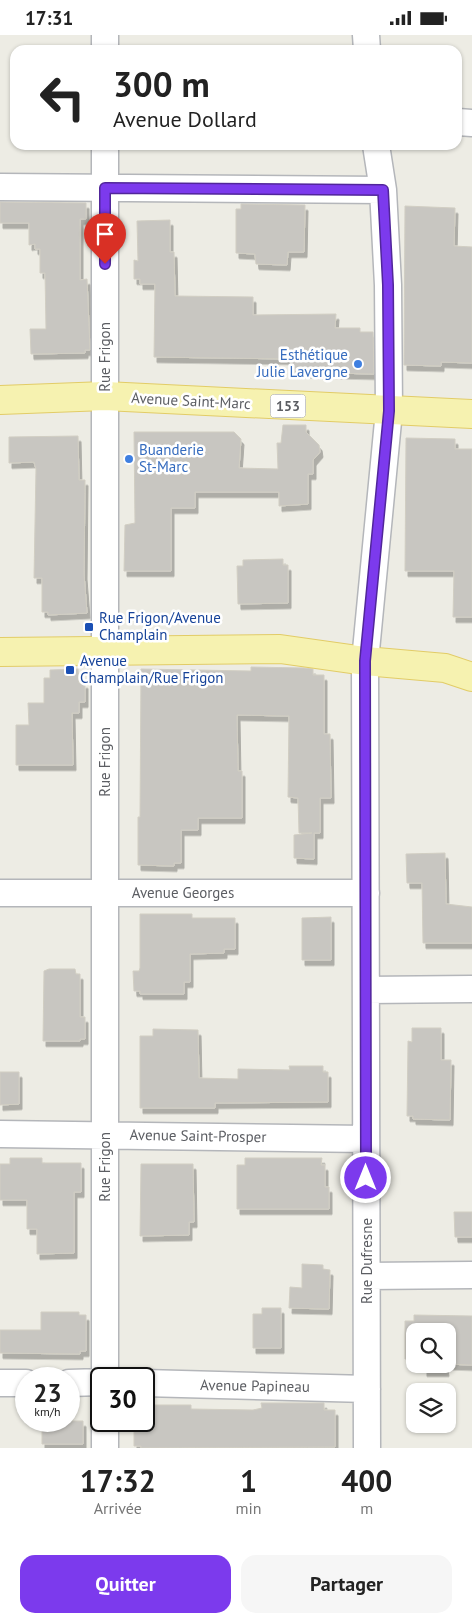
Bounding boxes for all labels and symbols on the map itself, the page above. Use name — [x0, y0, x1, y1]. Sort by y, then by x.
pin — [84, 213, 126, 264]
street label: Rue Frigon — [95, 322, 114, 392]
place label: Esthétique Julie Lavergne — [256, 345, 348, 381]
marker: Esthétique Julie Lavergne — [352, 358, 364, 370]
street label: Avenue Saint-Marc — [131, 388, 252, 413]
road number: 153 — [270, 395, 306, 417]
place label: Buanderie St-Marc — [139, 440, 204, 476]
marker: Buanderie St-Marc — [123, 453, 135, 465]
place label: Rue Frigon/Avenue Champlain — [99, 608, 221, 644]
marker: Rue Frigon/Avenue Champlain — [83, 621, 95, 633]
place label: Avenue Champlain/Rue Frigon — [80, 651, 224, 687]
marker: Avenue Champlain/Rue Frigon — [64, 664, 76, 676]
street label: Rue Frigon — [95, 727, 114, 797]
street label: Avenue Georges — [132, 883, 234, 902]
street label: Avenue Saint-Prosper — [130, 1125, 266, 1146]
street label: Rue Frigon — [95, 1132, 114, 1202]
position arrow — [339, 1151, 391, 1203]
street label: Rue Dufresne — [357, 1218, 376, 1304]
speed limit sign: 30 — [90, 1367, 155, 1432]
street label: Avenue Papineau — [200, 1375, 310, 1396]

